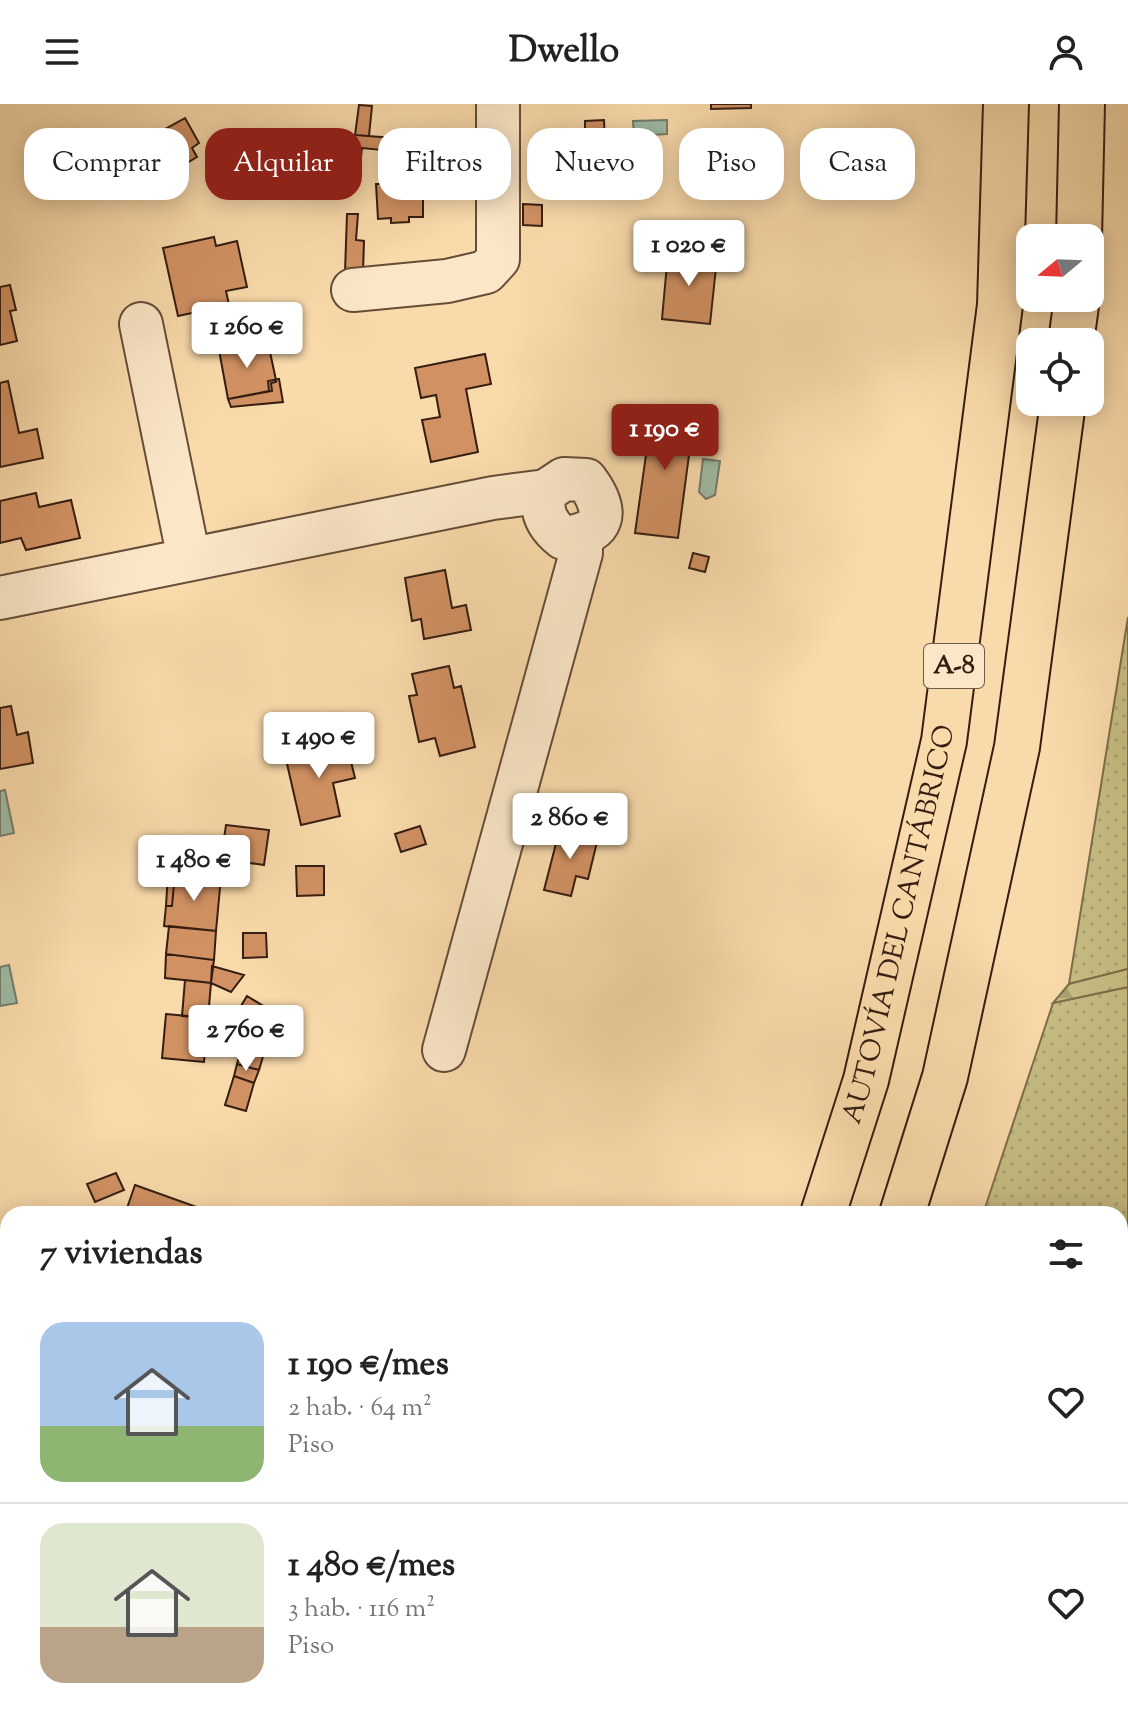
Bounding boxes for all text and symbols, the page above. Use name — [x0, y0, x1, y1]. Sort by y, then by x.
text: Dwello — [509, 26, 619, 78]
icon: menu — [40, 30, 84, 74]
icon: person — [1044, 30, 1088, 74]
chip: Comprar — [24, 128, 189, 200]
chip: Alquilar — [205, 128, 362, 200]
chip: Filtros — [378, 128, 511, 200]
chip: Nuevo — [527, 128, 663, 200]
chip: Piso — [679, 128, 784, 200]
chip: Casa — [800, 128, 915, 200]
pin: 1 020 € — [615, 220, 763, 288]
north arrow — [1016, 224, 1104, 312]
map controls — [1016, 224, 1104, 416]
text: 1 020 € — [651, 227, 727, 264]
pin: 1 260 € — [173, 302, 321, 370]
text: 1 260 € — [210, 309, 284, 346]
button: locate — [1016, 328, 1104, 416]
pin: 1 190 € — [591, 404, 739, 472]
text: 1 190 € — [630, 411, 700, 448]
road number: A-8 — [924, 644, 984, 688]
pin: 1 490 € — [245, 712, 393, 780]
text: 1 490 € — [281, 719, 357, 756]
street label: AUTOVÍA DEL CANTÁBRICO — [833, 723, 966, 1129]
pin: 2 860 € — [496, 793, 644, 861]
text: 2 860 € — [531, 800, 609, 837]
pin: 1 480 € — [120, 835, 268, 903]
text: 1 480 € — [156, 842, 232, 879]
pin: 2 760 € — [172, 1005, 320, 1073]
text: 2 760 € — [207, 1012, 285, 1049]
text: 7 viviendas — [40, 1230, 203, 1279]
icon: filters — [1044, 1232, 1088, 1276]
text: 1 190 €/mes — [288, 1341, 449, 1390]
icon: home — [104, 1354, 200, 1450]
icon: heart — [1044, 1380, 1088, 1424]
text: 2 hab. · 64 m² — [288, 1390, 432, 1427]
text: Piso — [288, 1427, 334, 1464]
text: 1 480 €/mes — [288, 1542, 455, 1591]
icon: home — [104, 1555, 200, 1651]
icon: heart — [1044, 1581, 1088, 1625]
text: 3 hab. · 116 m² — [288, 1591, 435, 1628]
text: Piso — [288, 1628, 334, 1665]

